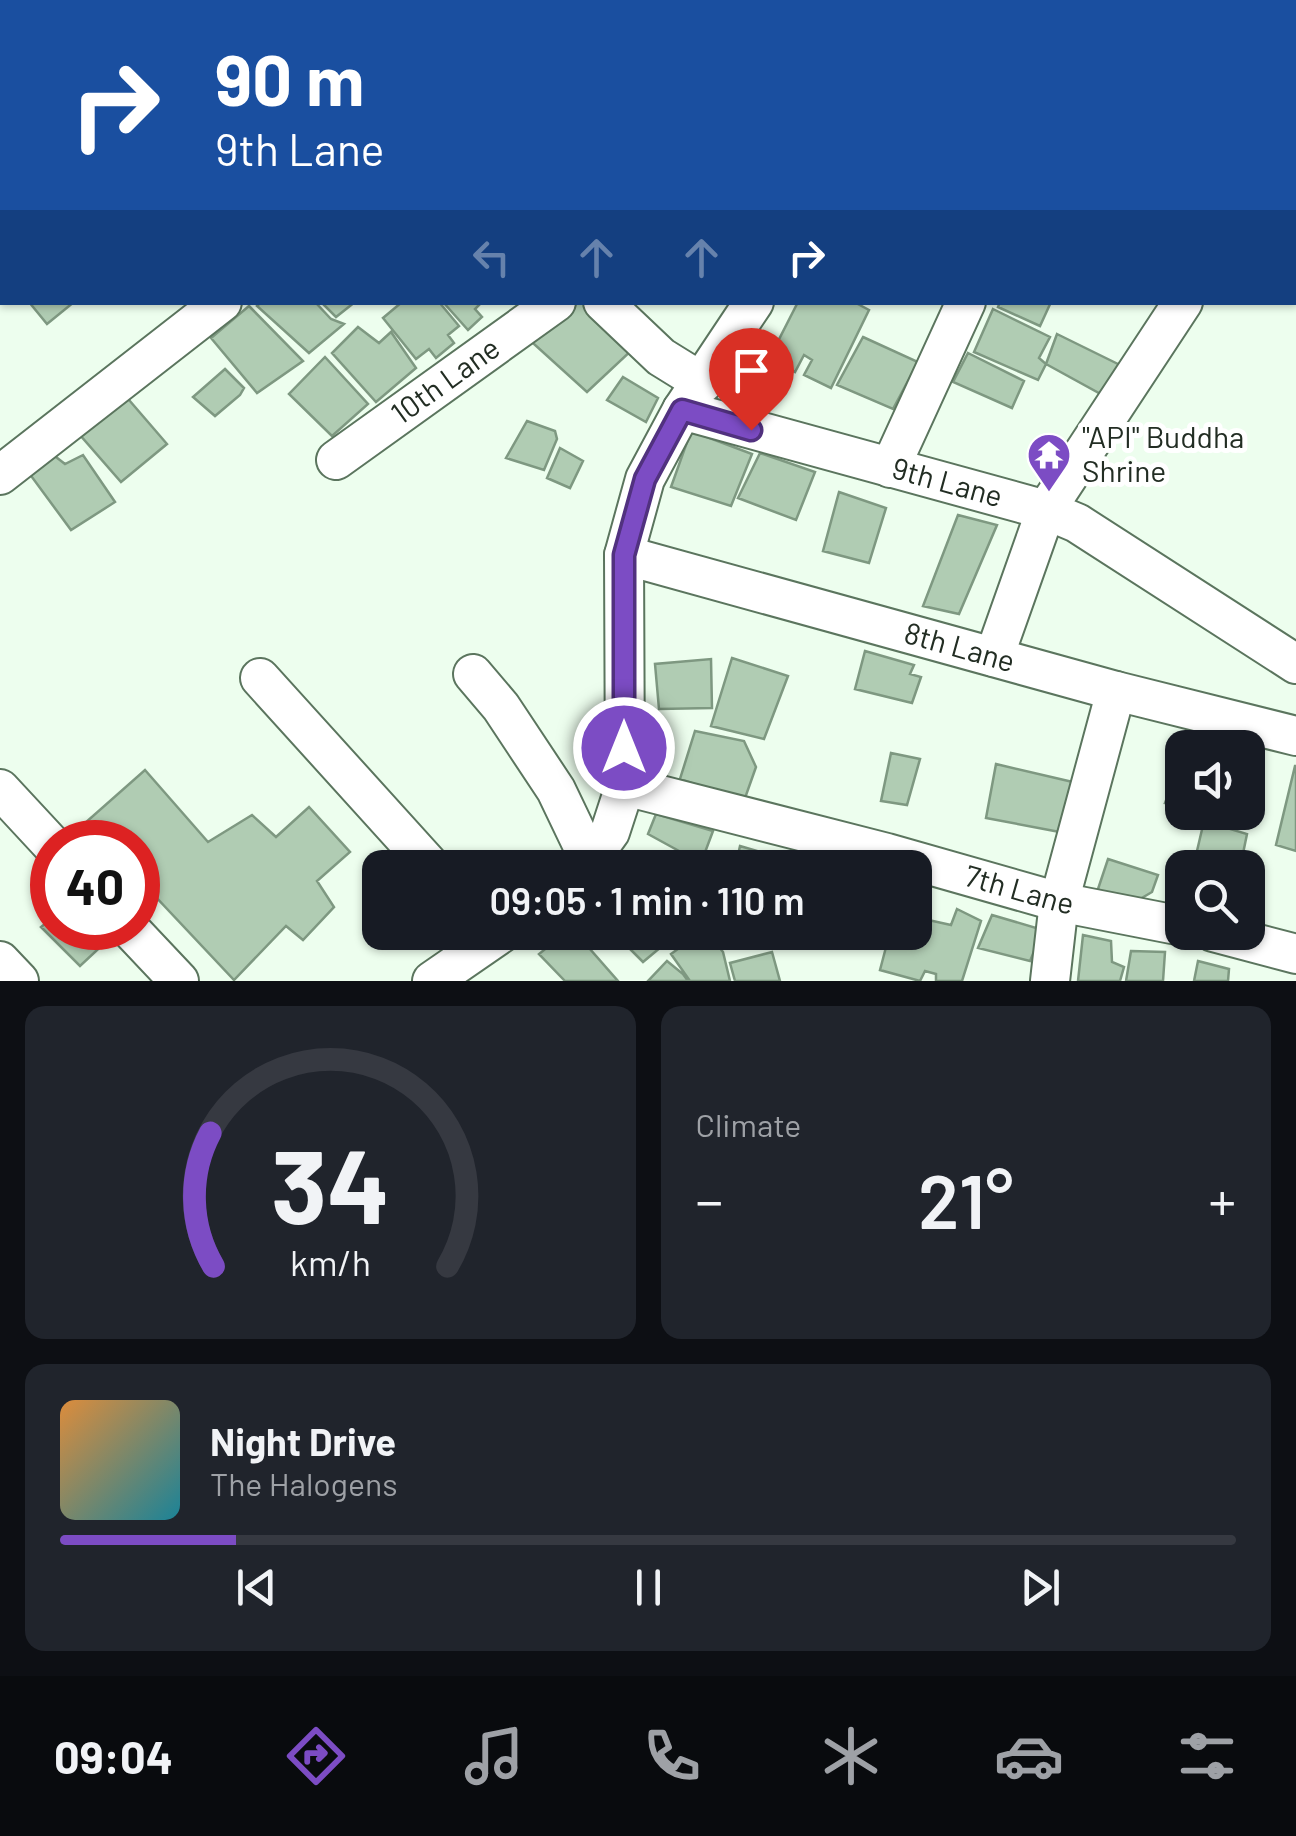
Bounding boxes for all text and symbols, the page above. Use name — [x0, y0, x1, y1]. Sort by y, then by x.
text: 90 m — [215, 36, 365, 120]
icon: right — [50, 40, 180, 170]
text: 9th Lane — [215, 121, 385, 175]
icon: left — [464, 230, 519, 285]
icon: ahead — [569, 230, 624, 285]
icon: ahead — [674, 230, 729, 285]
icon: right — [779, 230, 834, 285]
pin — [709, 328, 794, 431]
street label: 10th Lane — [383, 329, 506, 431]
icon: arrive — [724, 343, 779, 398]
place label: "API" Buddha Shrine — [1082, 418, 1244, 488]
temple icon: "API" Buddha Shrine — [1026, 432, 1072, 493]
street label: 9th Lane — [888, 449, 1007, 513]
street label: 8th Lane — [901, 613, 1019, 678]
position arrow — [572, 696, 676, 800]
map controls — [1165, 730, 1265, 950]
button: sound — [1165, 730, 1265, 830]
speed limit sign: 40 — [30, 820, 160, 950]
button: search — [1165, 850, 1265, 950]
street label: 7th Lane — [961, 856, 1077, 920]
text: 09:05 · 1 min · 110 m — [489, 877, 805, 923]
text: Climate — [696, 1105, 801, 1143]
text: 34 — [271, 1120, 390, 1245]
text: 21° — [918, 1154, 1013, 1244]
text: − — [696, 1166, 723, 1232]
text: + — [1208, 1166, 1236, 1232]
text: km/h — [290, 1240, 371, 1283]
text: Night Drive — [210, 1418, 396, 1464]
text: The Halogens — [210, 1464, 398, 1502]
icon: previous — [229, 1560, 284, 1615]
icon: pause — [621, 1560, 676, 1615]
icon: next — [1013, 1560, 1068, 1615]
icon: directions — [281, 1721, 351, 1791]
icon: music — [459, 1721, 529, 1791]
icon: phone — [637, 1721, 707, 1791]
icon: climate — [816, 1721, 886, 1791]
icon: car — [994, 1721, 1064, 1791]
icon: filters — [1172, 1721, 1242, 1791]
text: 09:04 — [54, 1729, 173, 1783]

